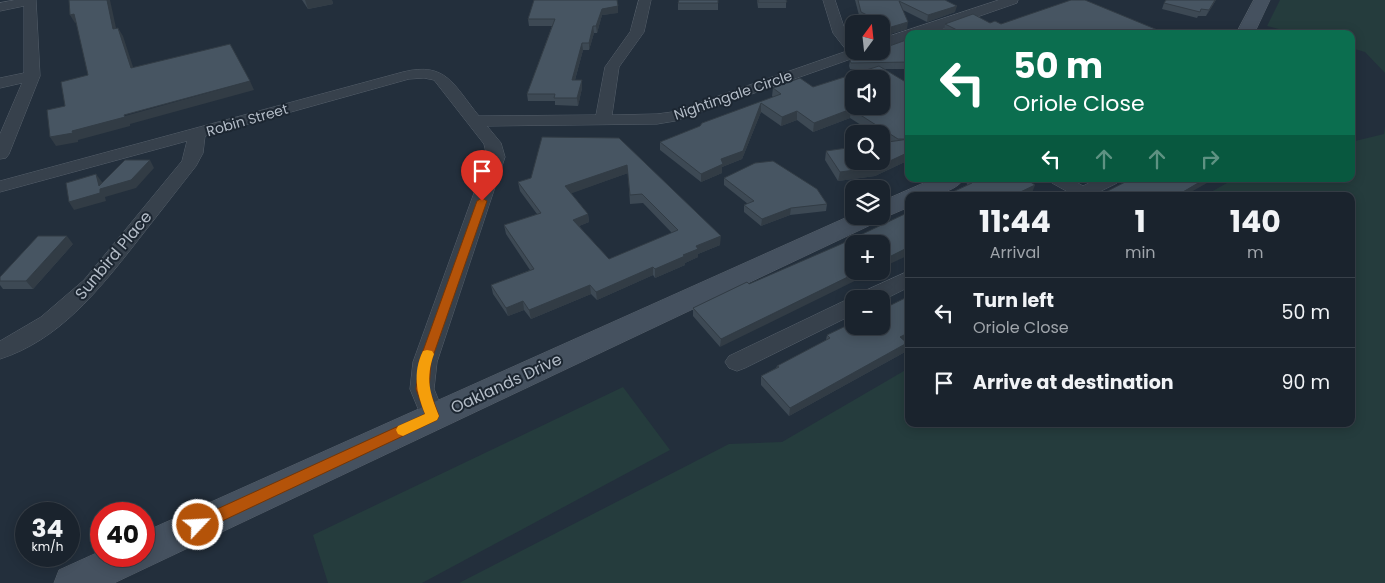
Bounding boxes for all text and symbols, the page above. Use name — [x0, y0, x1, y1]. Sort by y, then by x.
north arrow — [845, 15, 890, 60]
map controls — [845, 15, 890, 335]
text: 50 m — [1013, 41, 1103, 90]
icon: left — [930, 50, 995, 115]
street label: Nightingale Circle — [671, 65, 795, 125]
button: sound — [845, 70, 890, 115]
text: Oriole Close — [1013, 88, 1145, 119]
street label: Robin Street — [204, 99, 290, 141]
button: search — [845, 125, 890, 170]
icon: left — [1037, 145, 1065, 173]
icon: ahead — [1090, 145, 1118, 173]
icon: ahead — [1143, 145, 1171, 173]
icon: right — [1196, 145, 1224, 173]
pin — [461, 150, 503, 201]
icon: arrive — [468, 157, 496, 185]
button: layers — [845, 180, 890, 225]
text: 11:44 — [979, 200, 1051, 243]
text: 1 — [1135, 200, 1146, 243]
text: 140 — [1230, 200, 1281, 243]
street label: Sunbird Place — [69, 206, 157, 305]
button: + — [845, 235, 890, 280]
text: Arrival — [990, 241, 1040, 264]
text: min — [1125, 241, 1156, 264]
text: m — [1247, 241, 1264, 264]
text: Turn left — [973, 287, 1054, 314]
button: − — [845, 290, 890, 335]
icon: left — [930, 299, 958, 327]
text: 50 m — [1281, 299, 1330, 326]
text: Oriole Close — [973, 316, 1069, 339]
street label: Oaklands Drive — [447, 348, 566, 419]
icon: arrive — [930, 369, 958, 397]
text: Arrive at destination — [973, 369, 1174, 396]
text: 90 m — [1281, 369, 1330, 396]
position arrow — [171, 498, 223, 550]
speed limit sign: 40 — [90, 502, 155, 567]
text: 34 — [31, 511, 64, 546]
text: km/h — [32, 538, 63, 555]

